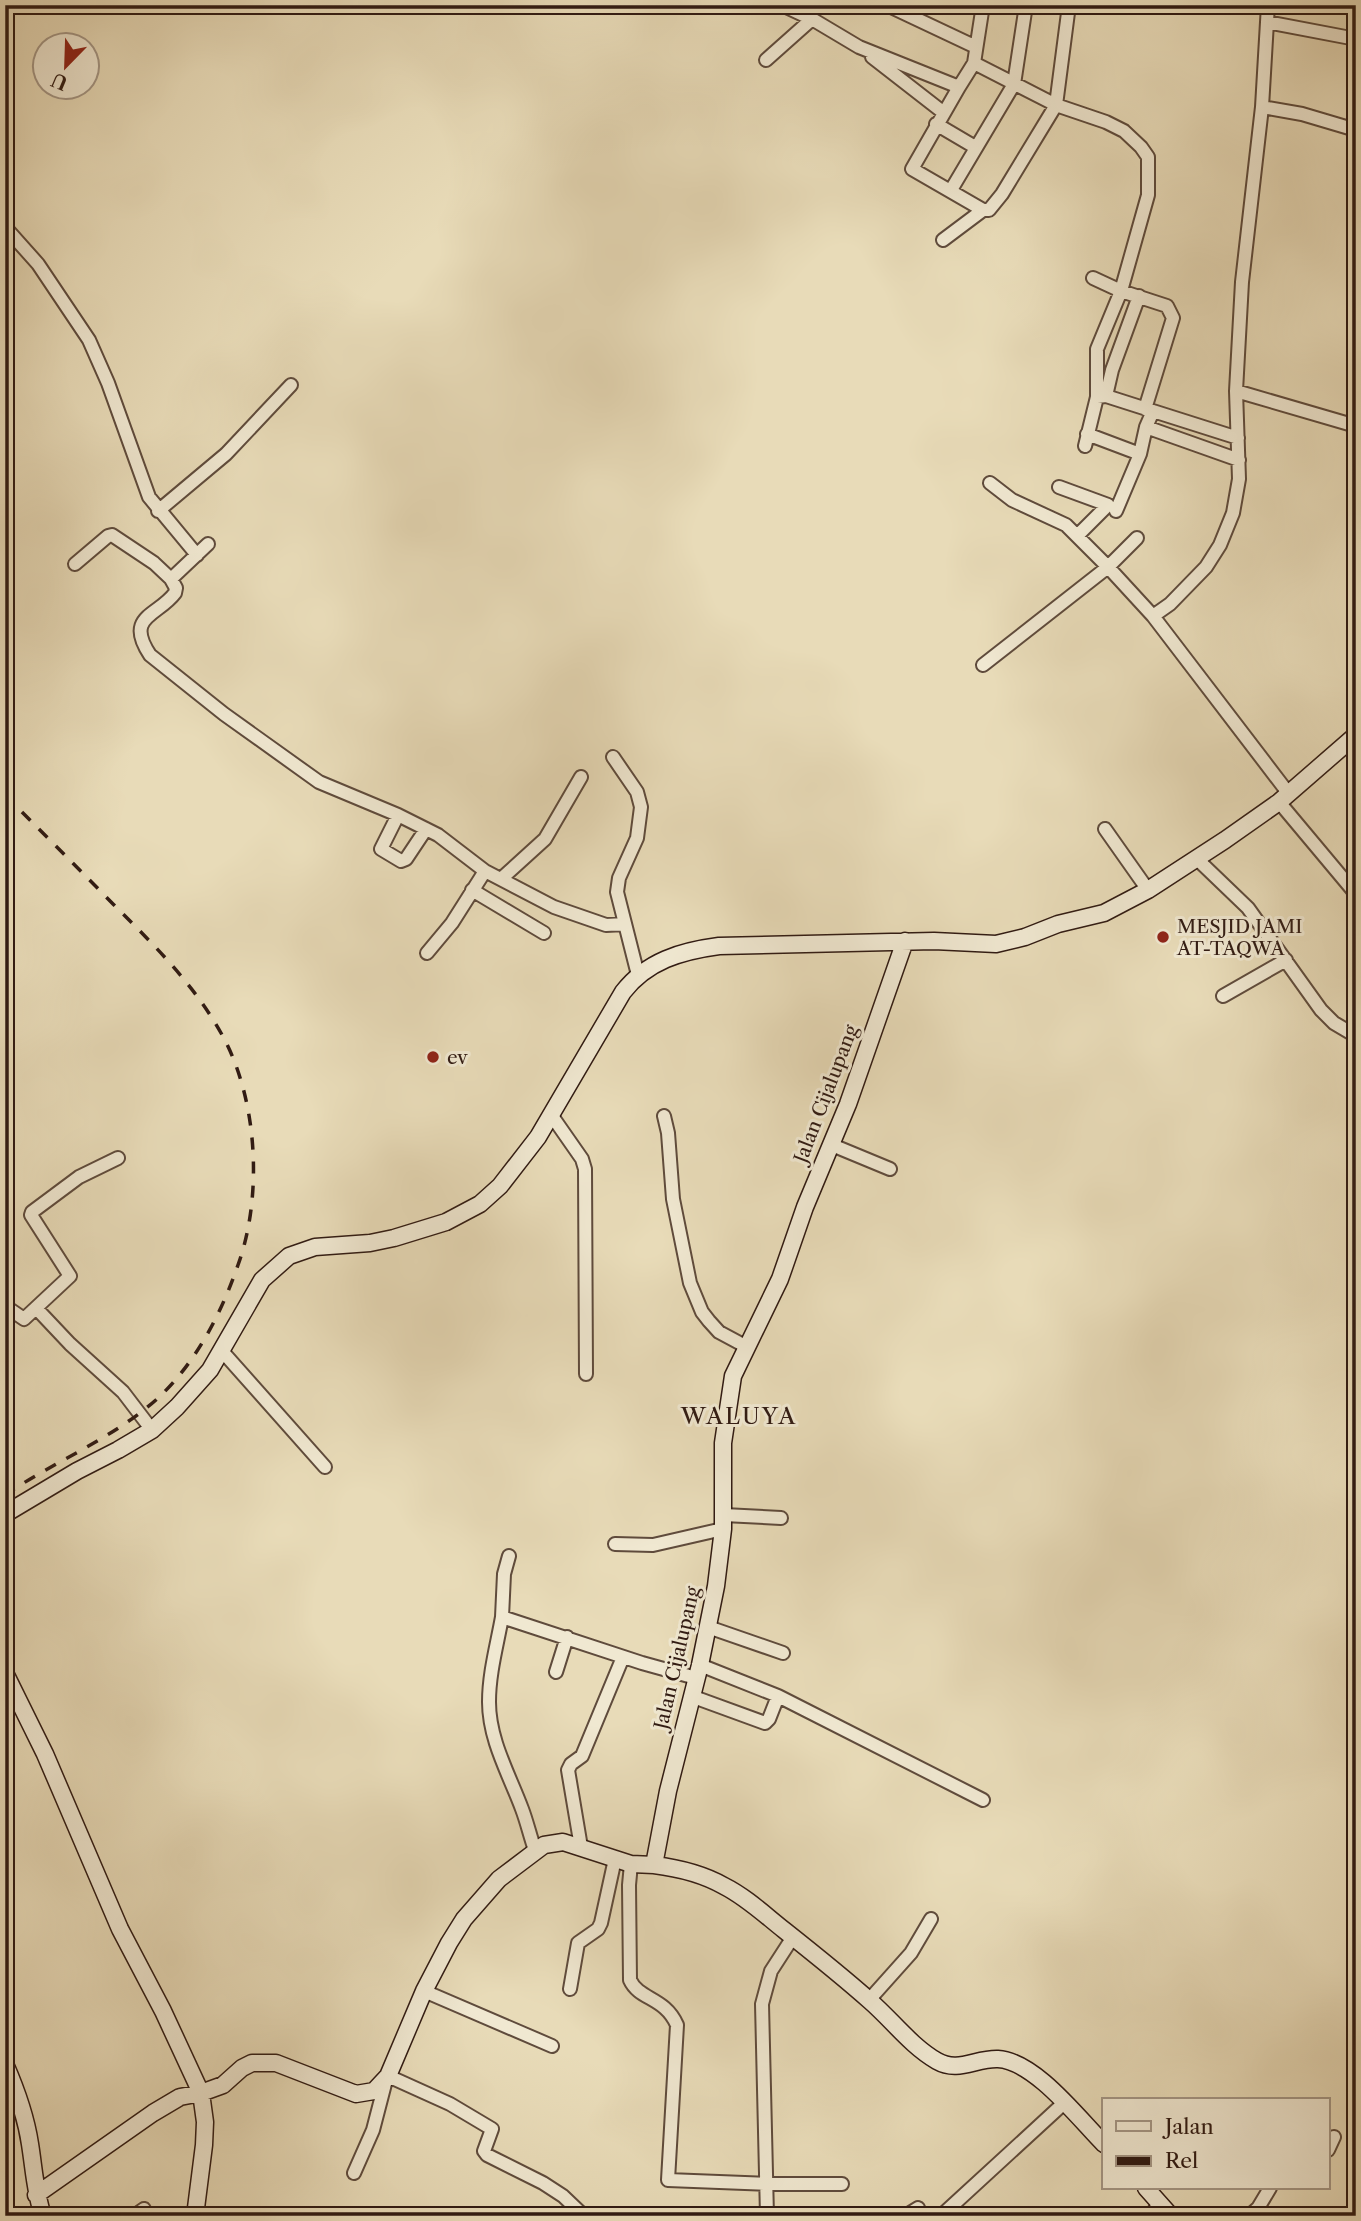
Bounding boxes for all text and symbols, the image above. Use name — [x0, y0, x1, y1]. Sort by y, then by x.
north arrow — [32, 32, 102, 102]
text: U — [47, 67, 71, 95]
place label: MESJID JAMI AT-TAQWA — [1176, 915, 1302, 960]
marker: MESJID JAMI AT-TAQWA — [1155, 929, 1171, 945]
street label: Jalan Cijalupang — [788, 1021, 863, 1169]
place label: ev — [447, 1046, 468, 1069]
marker: ev — [425, 1049, 441, 1065]
district label: WALUYA — [680, 1402, 797, 1430]
street label: Jalan Cijalupang — [649, 1583, 705, 1735]
legend — [1102, 2098, 1330, 2190]
text: Jalan — [1162, 2114, 1214, 2139]
text: Rel — [1165, 2148, 1198, 2173]

